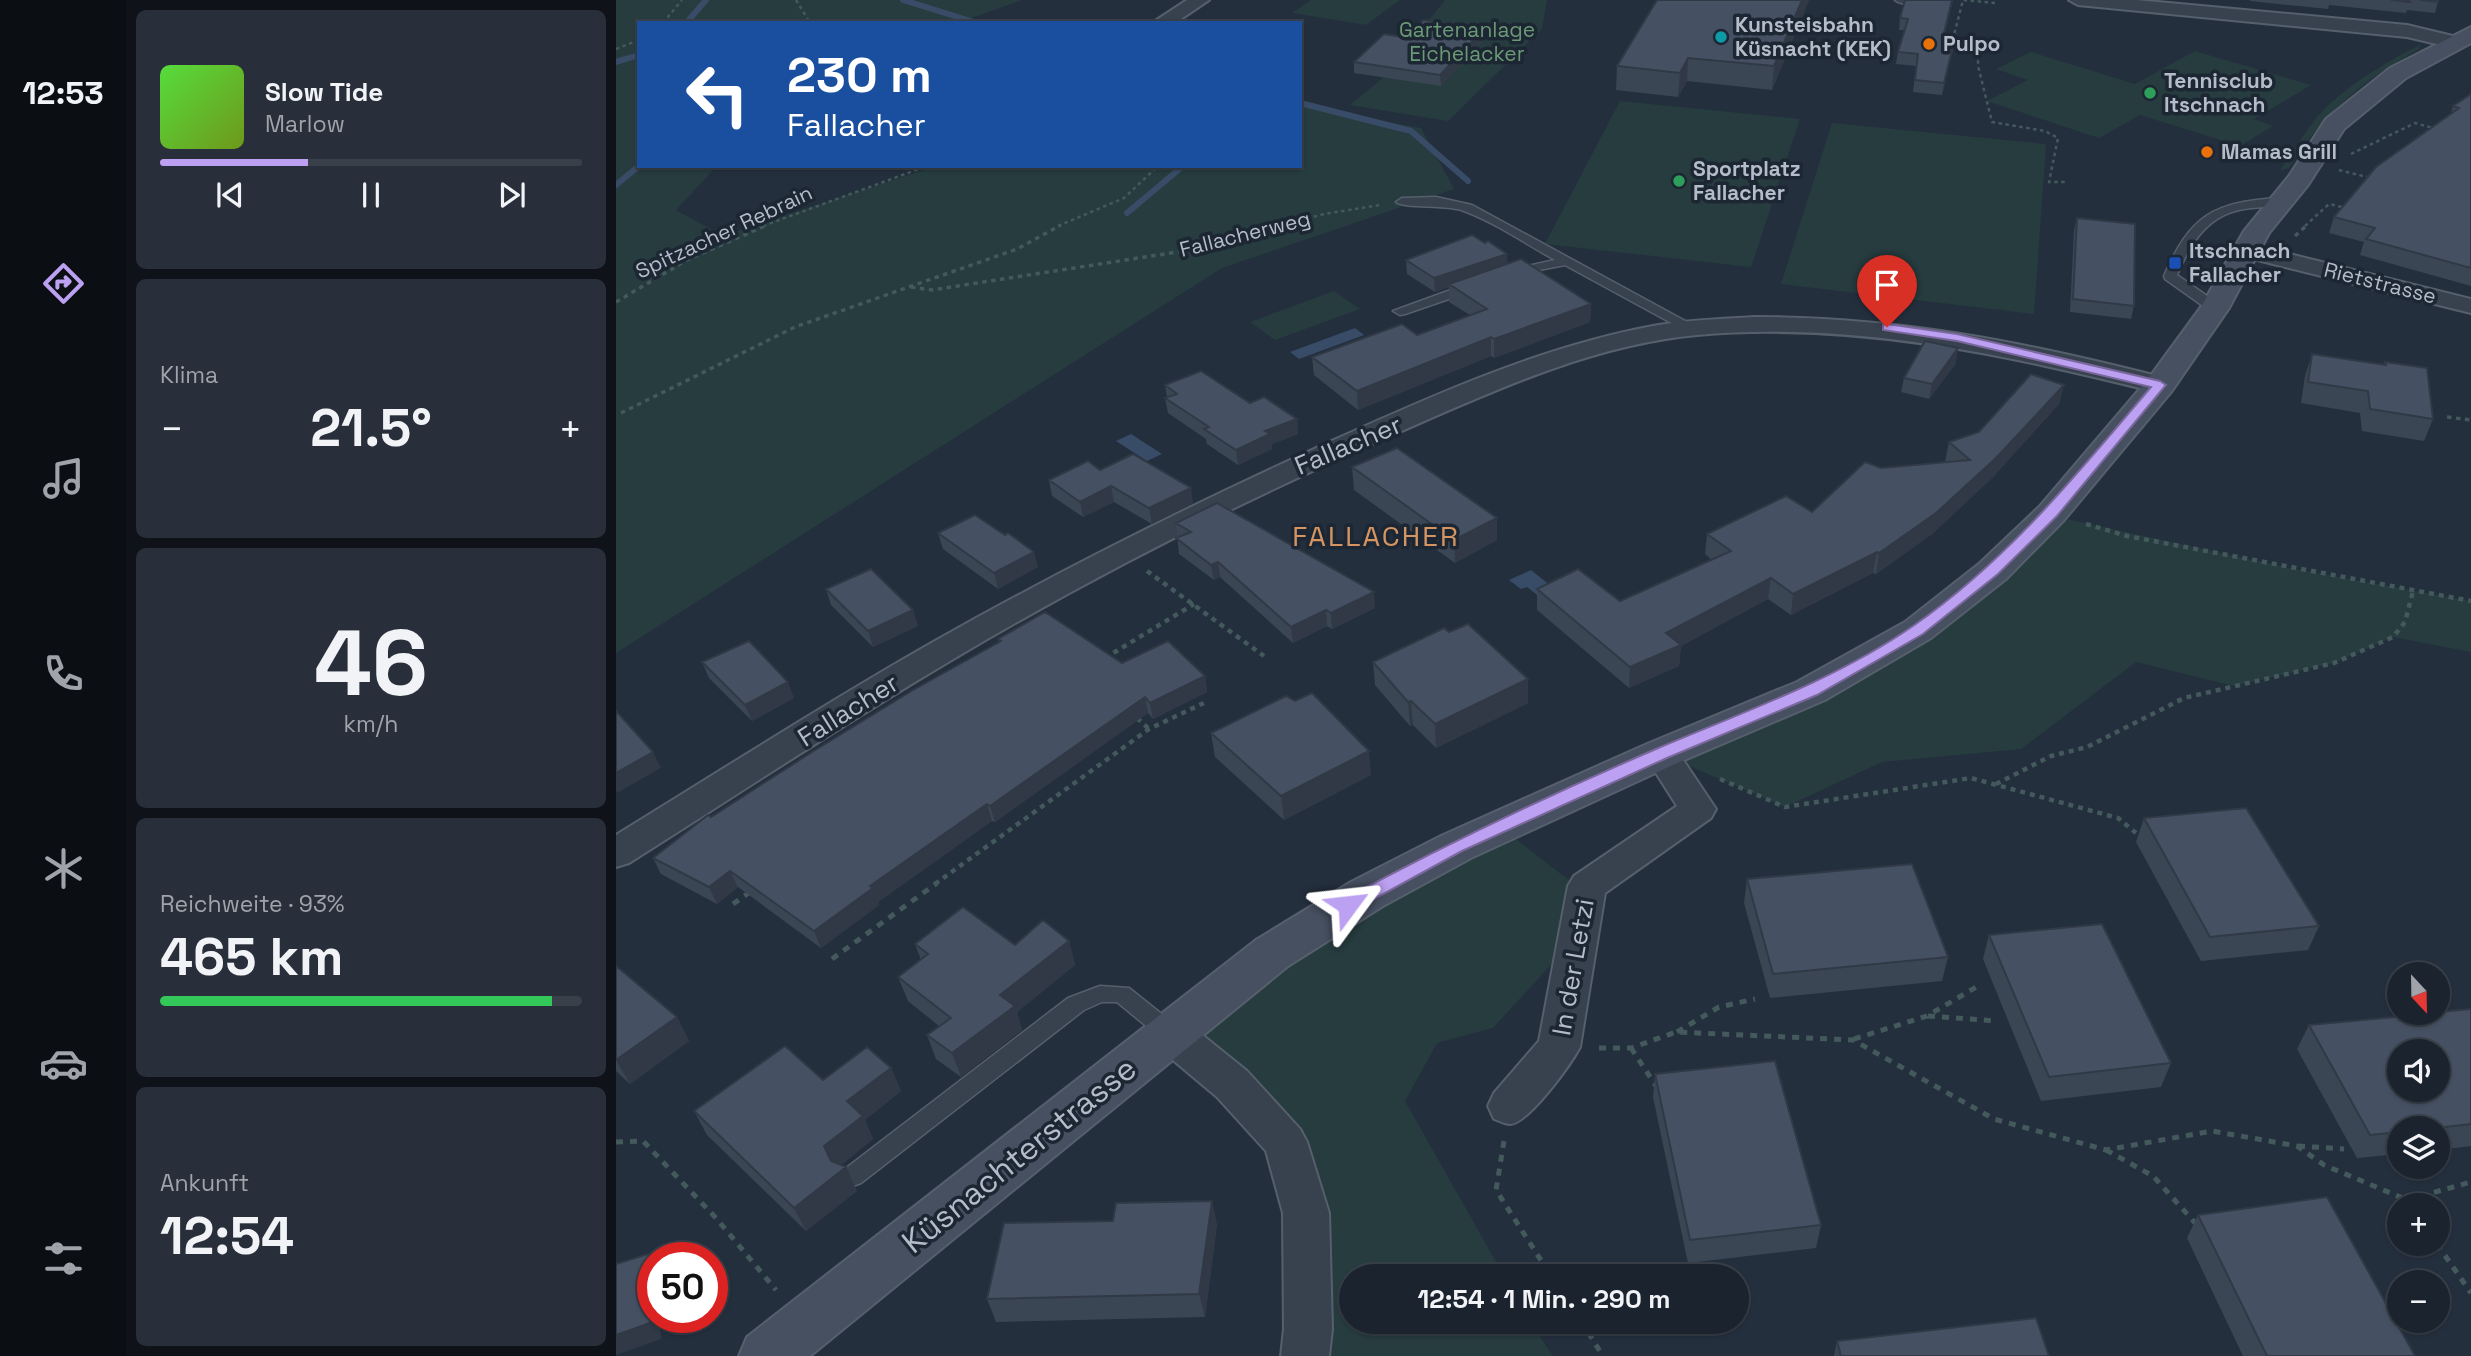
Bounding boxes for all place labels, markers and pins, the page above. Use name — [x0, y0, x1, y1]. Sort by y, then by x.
place label: Kunsteisbahn Küsnacht (KEK) — [1735, 11, 1891, 62]
marker: Kunsteisbahn Küsnacht (KEK) — [1713, 29, 1729, 45]
place label: Pulpo — [1943, 30, 2000, 57]
marker: Pulpo — [1921, 36, 1937, 52]
place label: Tennisclub Itschnach — [2164, 67, 2273, 118]
marker: Tennisclub Itschnach — [2142, 85, 2158, 101]
place label: Mamas Grill — [2221, 138, 2337, 165]
marker: Mamas Grill — [2199, 144, 2215, 160]
place label: Sportplatz Fallacher — [1693, 155, 1801, 206]
marker: Sportplatz Fallacher — [1671, 173, 1687, 189]
place label: Itschnach Fallacher — [2189, 237, 2290, 288]
pin — [1857, 255, 1917, 327]
marker: Itschnach Fallacher — [2167, 255, 2183, 271]

